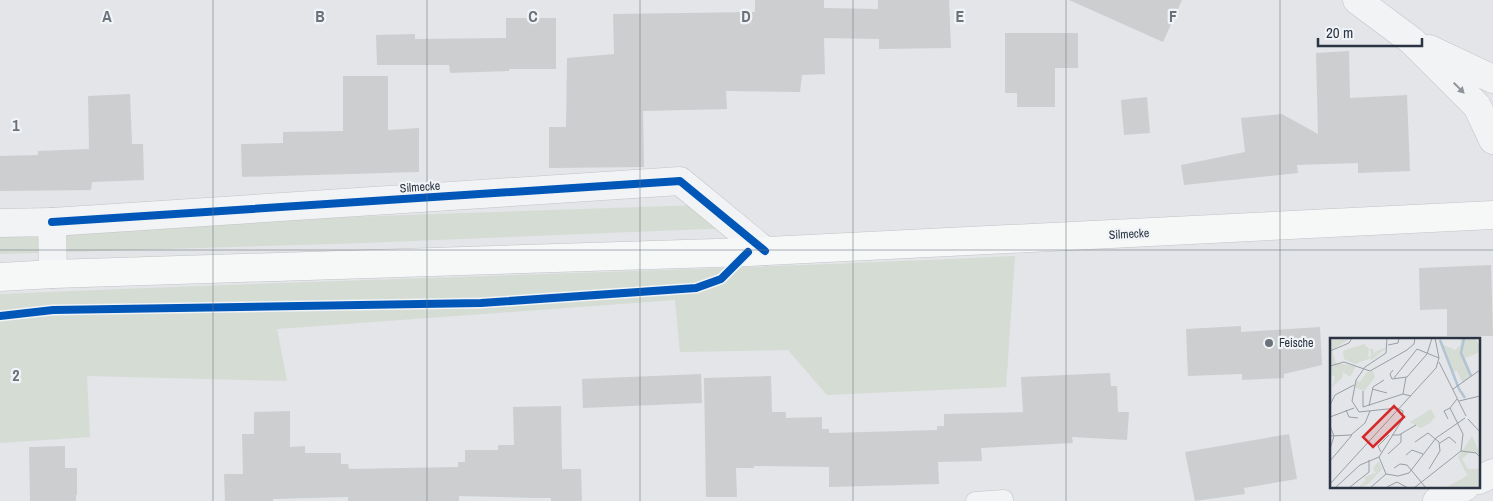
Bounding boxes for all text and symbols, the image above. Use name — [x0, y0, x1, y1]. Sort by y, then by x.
text: A — [102, 5, 112, 27]
text: B — [315, 5, 325, 27]
text: C — [528, 5, 538, 27]
text: D — [741, 5, 751, 27]
text: E — [956, 5, 965, 27]
text: F — [1169, 5, 1177, 27]
scale bar — [1318, 15, 1422, 47]
text: 20 m — [1326, 22, 1353, 43]
one-way arrow — [1452, 81, 1464, 93]
text: 1 — [12, 114, 20, 136]
street label: Silmecke — [399, 178, 441, 196]
street label: Silmecke — [1108, 225, 1150, 243]
place label: Feische — [1279, 335, 1314, 351]
marker: Feische — [1263, 337, 1275, 349]
inset map — [1330, 338, 1480, 488]
text: 2 — [12, 364, 20, 386]

